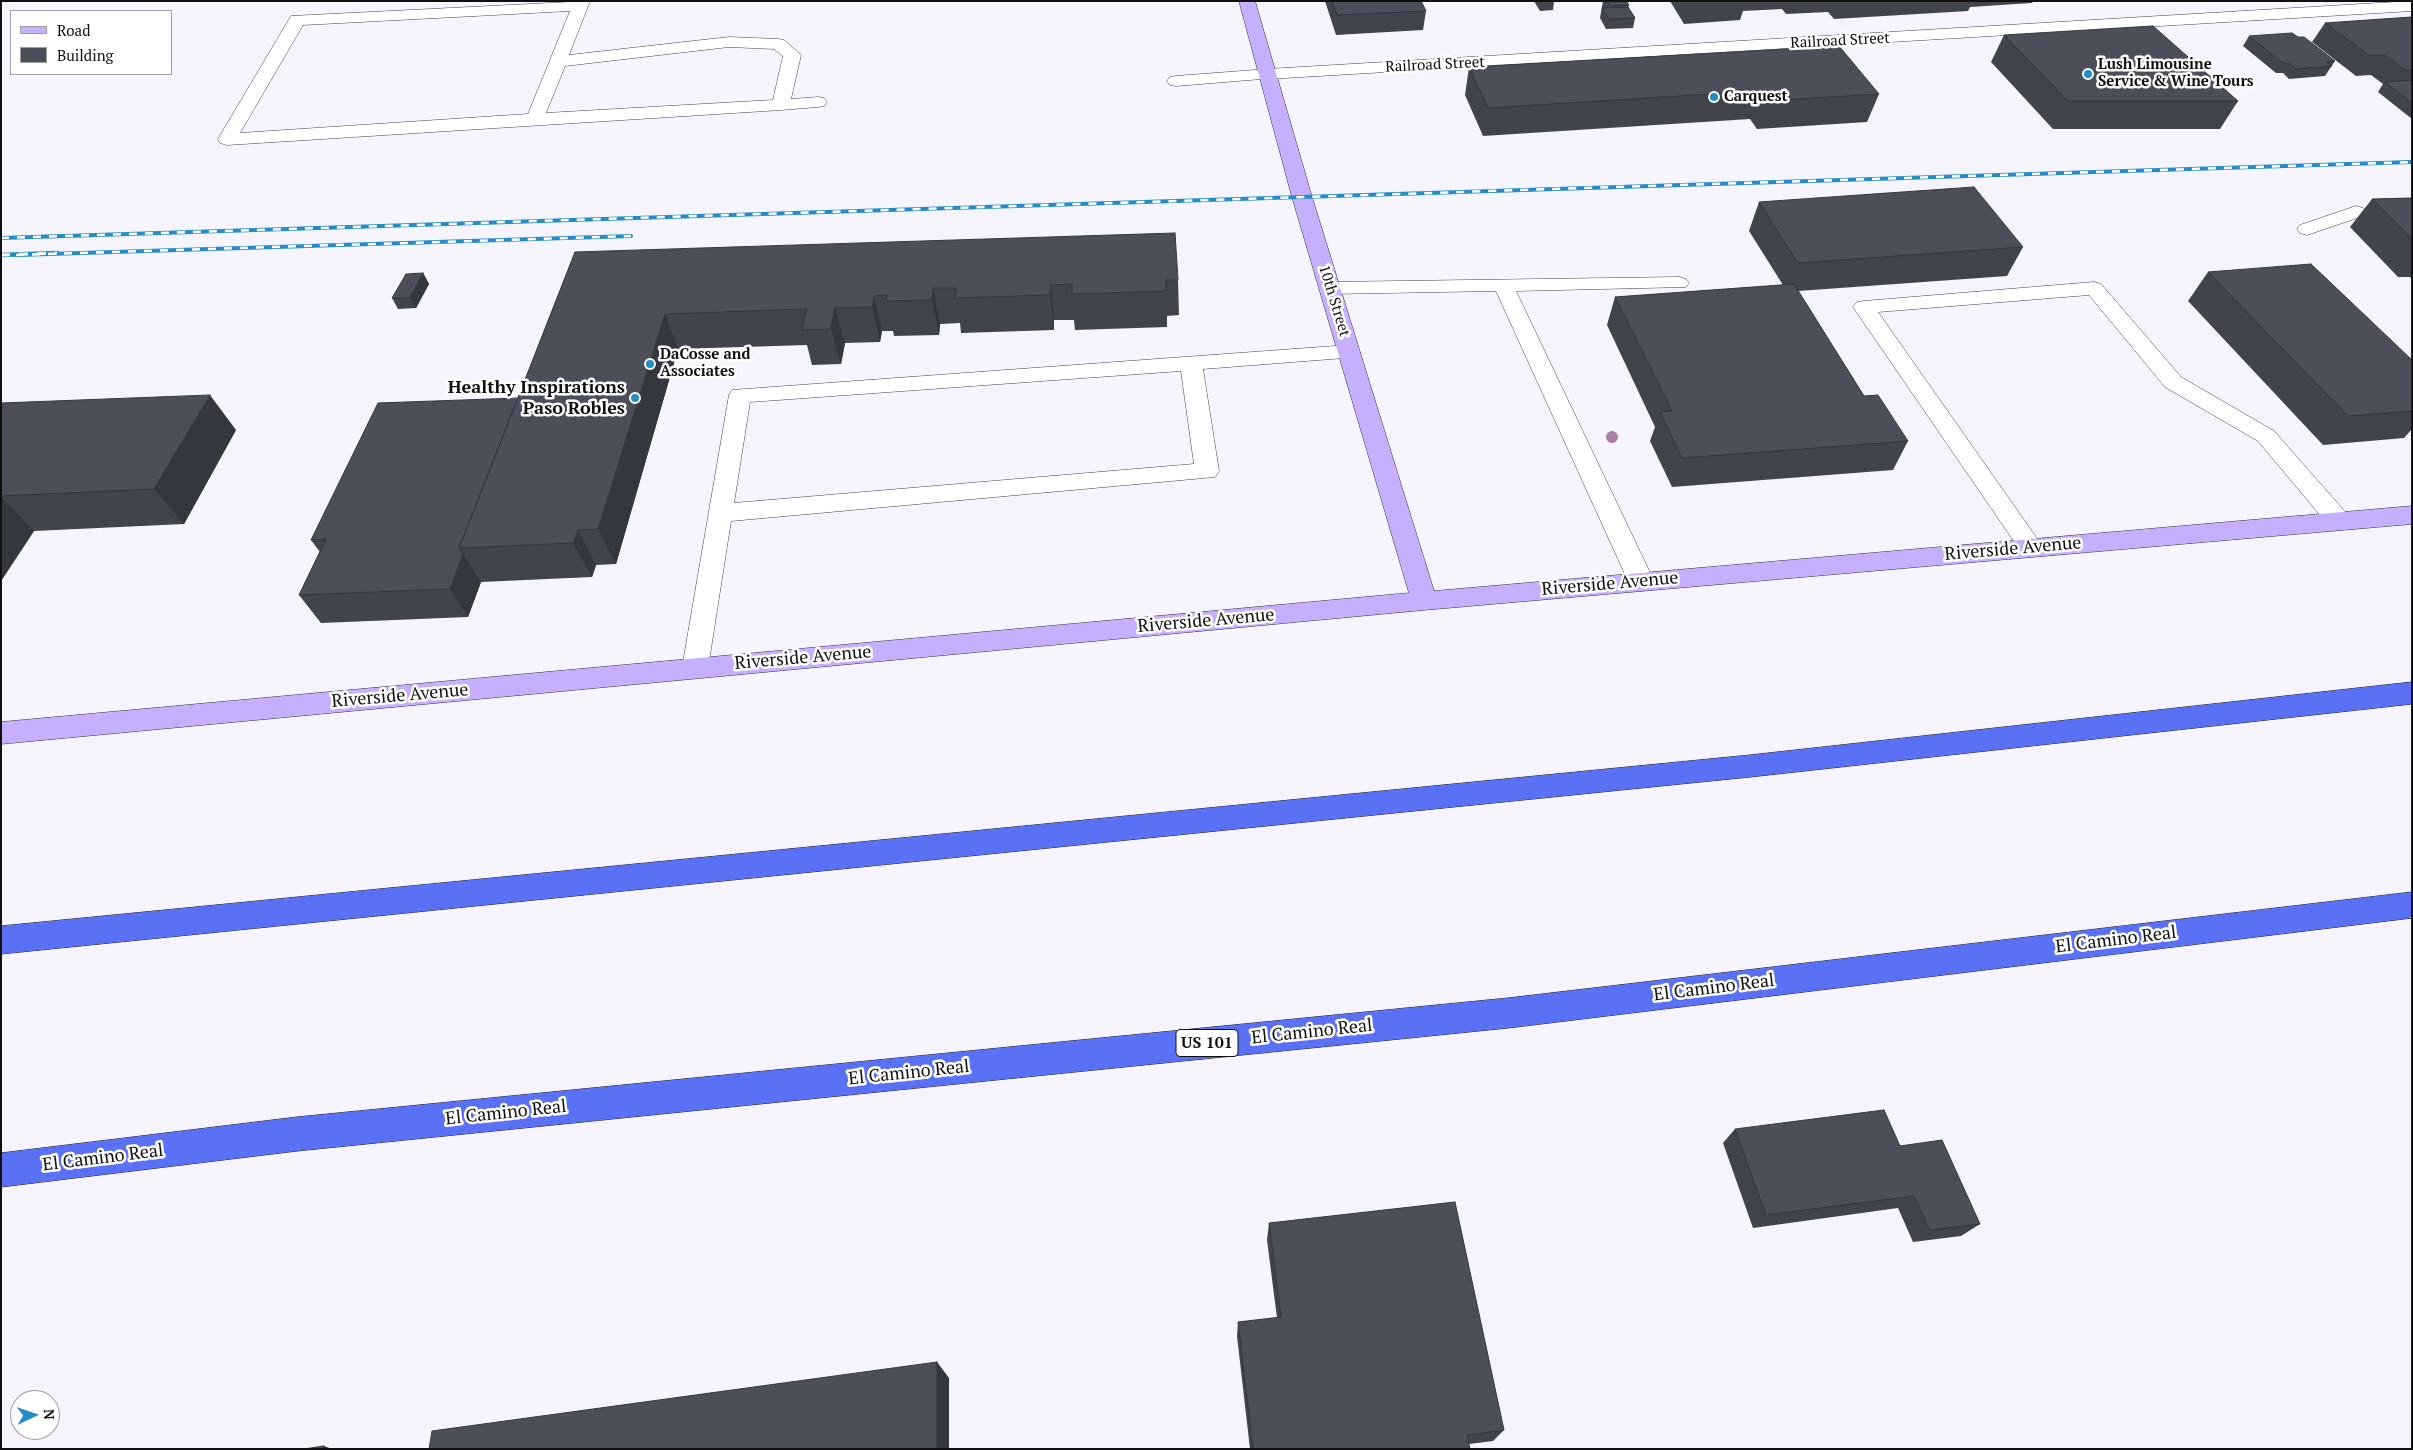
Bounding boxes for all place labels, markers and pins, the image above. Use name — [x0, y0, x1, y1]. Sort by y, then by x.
place label: Lush Limousine Service & Wine Tours — [2098, 56, 2254, 91]
marker: Lush Limousine Service & Wine Tours — [2082, 68, 2094, 80]
place label: Carquest — [1724, 88, 1788, 106]
marker: Carquest — [1708, 91, 1720, 103]
place label: DaCosse and Associates — [660, 346, 750, 381]
marker: DaCosse and Associates — [644, 358, 656, 370]
place label: Healthy Inspirations Paso Robles — [448, 377, 625, 419]
marker: Healthy Inspirations Paso Robles — [629, 392, 641, 404]

